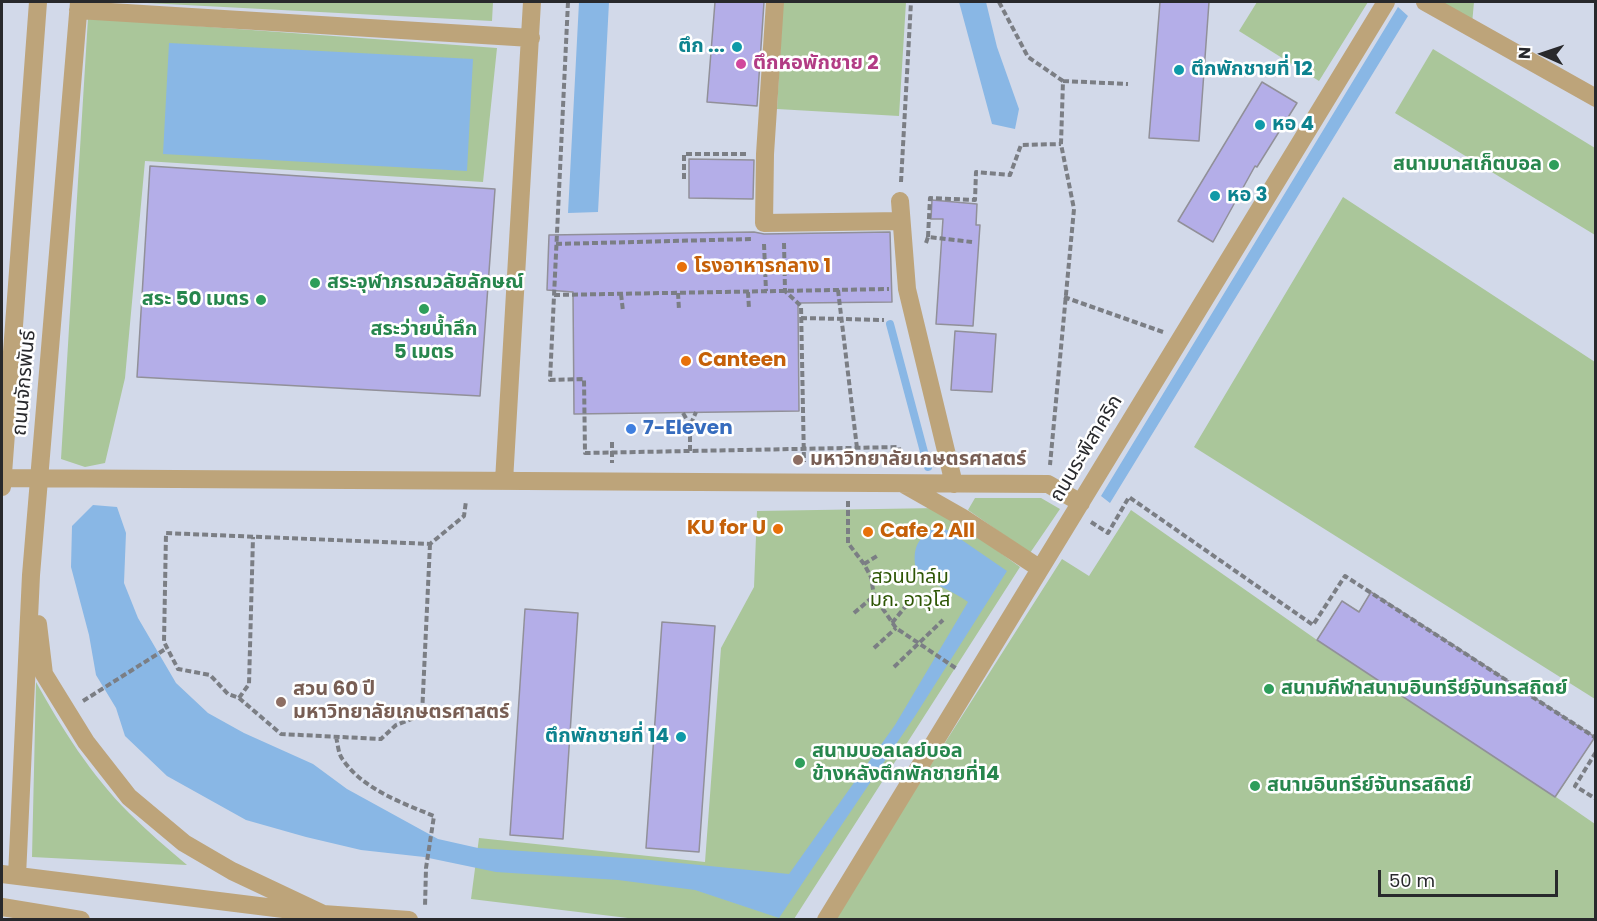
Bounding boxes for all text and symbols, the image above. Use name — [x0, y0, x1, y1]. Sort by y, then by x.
north arrow — [1513, 24, 1573, 84]
place label: ตึก ... — [678, 35, 725, 59]
marker: ตึก ... — [730, 40, 744, 54]
text: N — [1513, 46, 1536, 60]
place label: ตึกหอพักชาย 2 — [753, 52, 879, 76]
marker: ตึกหอพักชาย 2 — [734, 57, 748, 71]
place label: ตึกพักชายที่ 12 — [1191, 58, 1313, 82]
marker: ตึกพักชายที่ 12 — [1172, 63, 1186, 77]
place label: หอ 4 — [1272, 113, 1314, 137]
marker: หอ 4 — [1253, 118, 1267, 132]
place label: สนามบาสเก็ตบอล — [1393, 153, 1542, 177]
marker: สนามบาสเก็ตบอล — [1547, 158, 1561, 172]
place label: หอ 3 — [1227, 184, 1268, 208]
marker: หอ 3 — [1208, 189, 1222, 203]
place label: โรงอาหารกลาง 1 — [694, 255, 831, 279]
marker: โรงอาหารกลาง 1 — [675, 260, 689, 274]
place label: สระจุฬาภรณวลัยลักษณ์ — [327, 271, 524, 295]
marker: สระจุฬาภรณวลัยลักษณ์ — [308, 276, 322, 290]
place label: สระ 50 เมตร — [142, 288, 249, 312]
marker: สระ 50 เมตร — [254, 293, 268, 307]
marker: สระว่ายน้ำลึก 5 เมตร — [417, 302, 431, 316]
place label: สระว่ายน้ำลึก 5 เมตร — [370, 318, 478, 365]
street label: ถนนจักรพันธ์ — [8, 329, 42, 437]
place label: Canteen — [698, 349, 787, 373]
marker: Canteen — [679, 354, 693, 368]
street label: ถนนระพีสาคริก — [1046, 391, 1128, 507]
place label: 7-Eleven — [643, 417, 733, 441]
marker: 7-Eleven — [624, 422, 638, 436]
place label: มหาวิทยาลัยเกษตรศาสตร์ — [810, 448, 1026, 472]
marker: มหาวิทยาลัยเกษตรศาสตร์ — [791, 453, 805, 467]
place label: KU for U — [687, 517, 766, 541]
place label: Cafe 2 All — [880, 520, 975, 544]
marker: KU for U — [771, 522, 785, 536]
marker: Cafe 2 All — [861, 525, 875, 539]
park label: สวนปาล์ม มก. อาวุโส — [870, 566, 950, 613]
place label: สนามกีฬาสนามอินทรีย์จันทรสถิตย์ — [1281, 677, 1567, 701]
place label: สวน 60 ปี มหาวิทยาลัยเกษตรศาสตร์ — [293, 678, 509, 725]
marker: สนามกีฬาสนามอินทรีย์จันทรสถิตย์ — [1262, 682, 1276, 696]
marker: สวน 60 ปี มหาวิทยาลัยเกษตรศาสตร์ — [274, 695, 288, 709]
place label: ตึกพักชายที่ 14 — [545, 725, 669, 749]
marker: ตึกพักชายที่ 14 — [674, 730, 688, 744]
place label: สนามบอลเลย์บอล ข้างหลังตึกพักชายที่14 — [812, 740, 999, 787]
marker: สนามบอลเลย์บอล ข้างหลังตึกพักชายที่14 — [793, 756, 807, 770]
place label: สนามอินทรีย์จันทรสถิตย์ — [1267, 774, 1471, 798]
marker: สนามอินทรีย์จันทรสถิตย์ — [1248, 779, 1262, 793]
scale bar — [1381, 858, 1561, 896]
text: 50 m — [1389, 868, 1435, 893]

